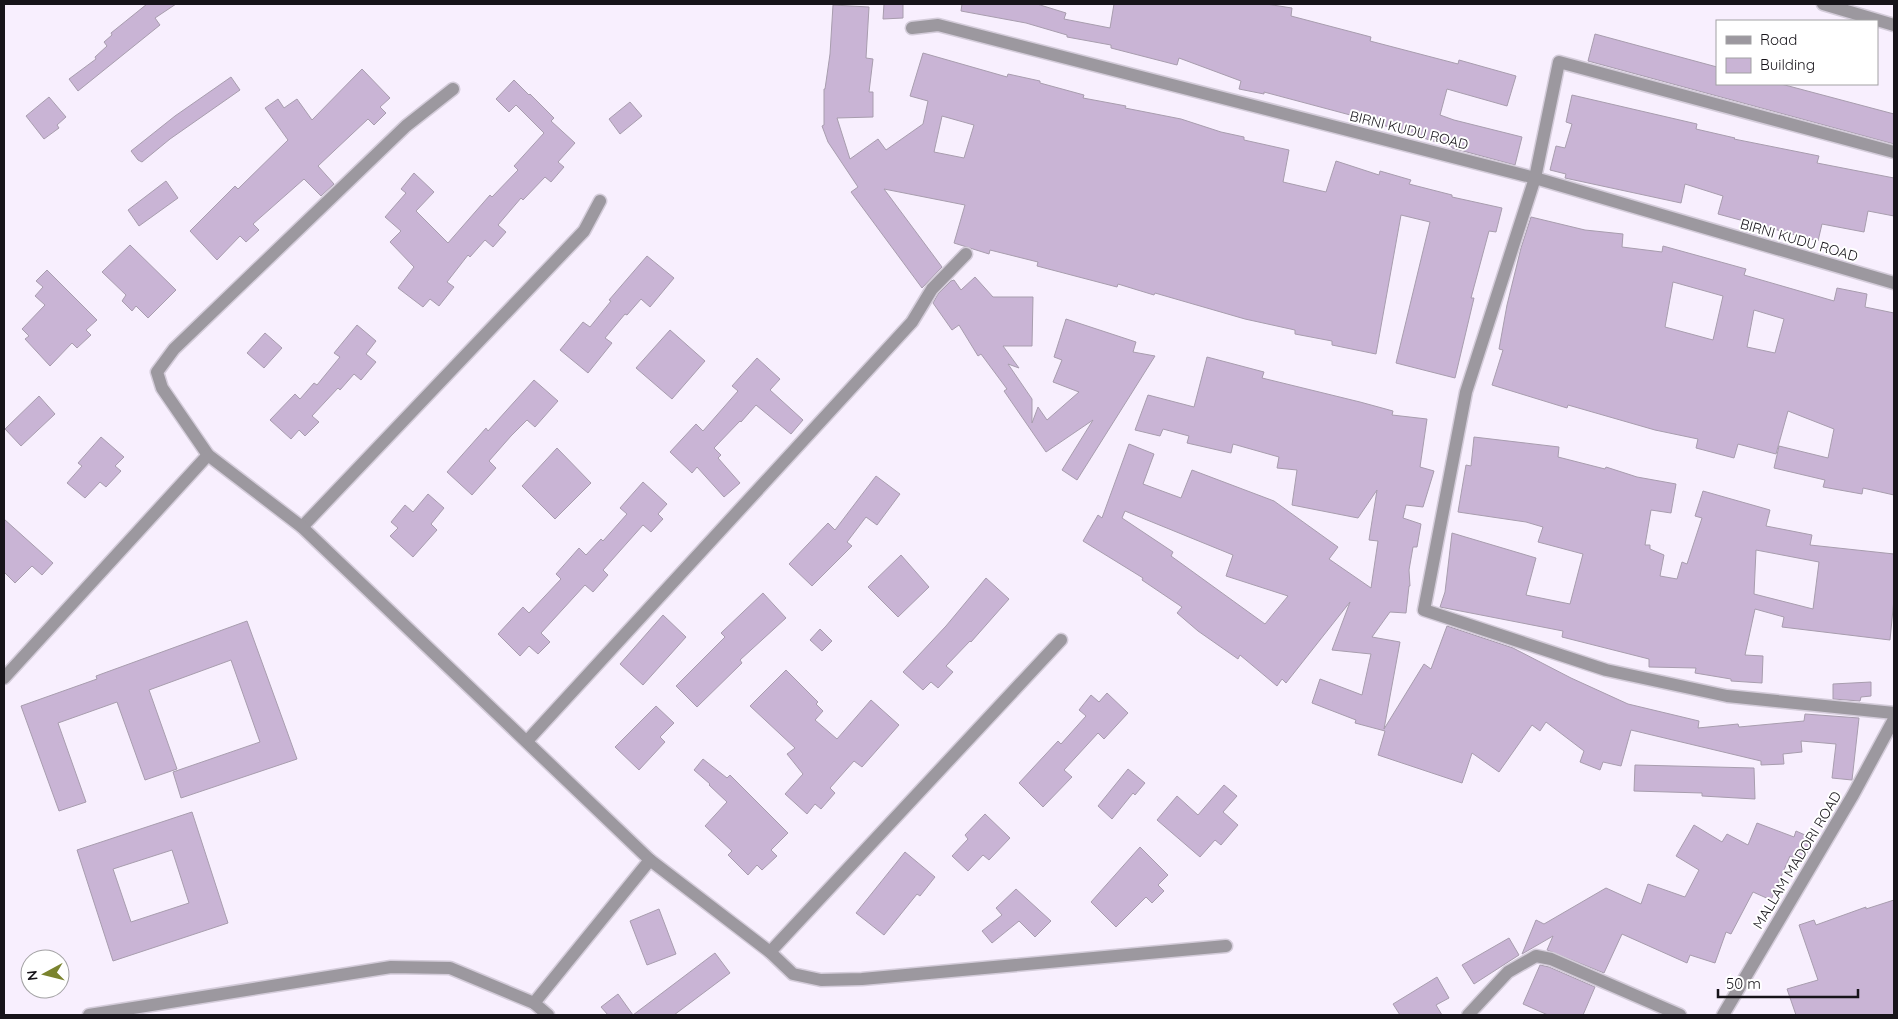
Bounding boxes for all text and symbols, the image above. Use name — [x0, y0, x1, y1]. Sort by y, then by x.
legend — [1716, 20, 1878, 85]
text: Road — [1760, 30, 1797, 49]
text: Building — [1760, 55, 1815, 74]
street label: BIRNI KUDU ROAD — [1348, 107, 1470, 153]
street label: BIRNI KUDU ROAD — [1738, 215, 1860, 265]
street label: MALLAM MADORI ROAD — [1749, 788, 1845, 932]
north arrow — [20, 949, 70, 999]
scale bar — [1718, 966, 1858, 998]
text: N — [23, 969, 42, 982]
text: 50 m — [1726, 974, 1761, 993]

